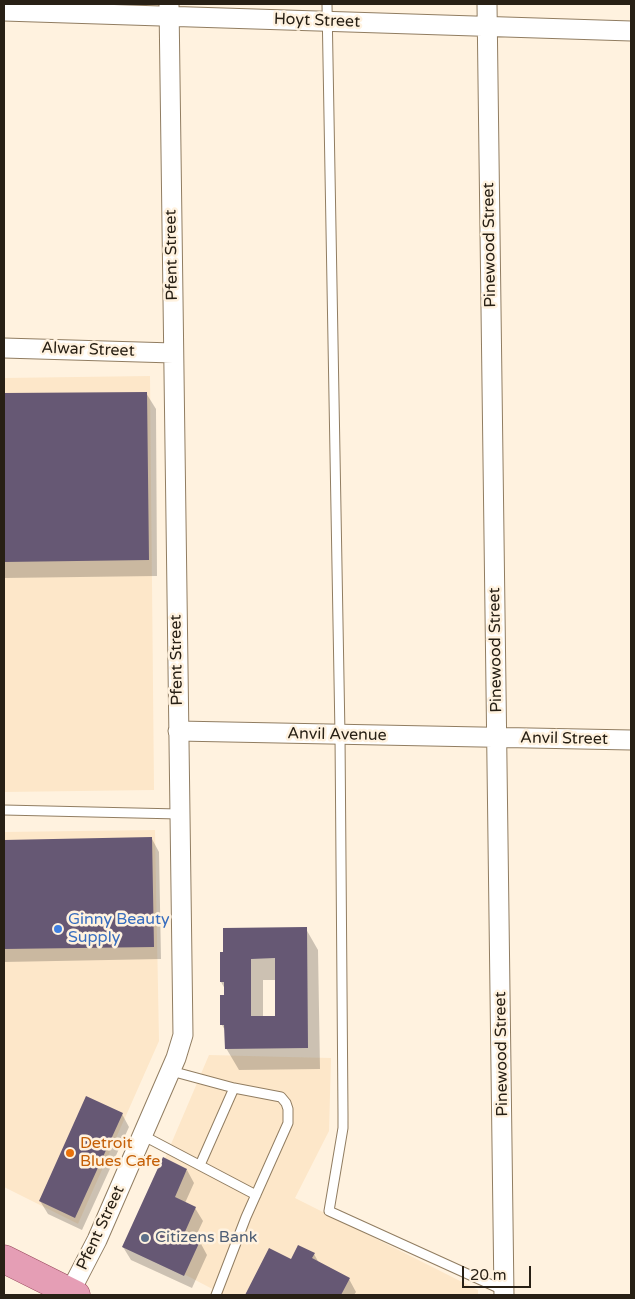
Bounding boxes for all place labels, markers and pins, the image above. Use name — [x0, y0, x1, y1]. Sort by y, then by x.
place label: Ginny Beauty Supply — [68, 910, 170, 948]
marker: Ginny Beauty Supply — [52, 923, 64, 935]
place label: Detroit Blues Cafe — [80, 1134, 160, 1172]
marker: Detroit Blues Cafe — [64, 1147, 76, 1159]
place label: Citizens Bank — [155, 1228, 257, 1248]
marker: Citizens Bank — [139, 1232, 151, 1244]

